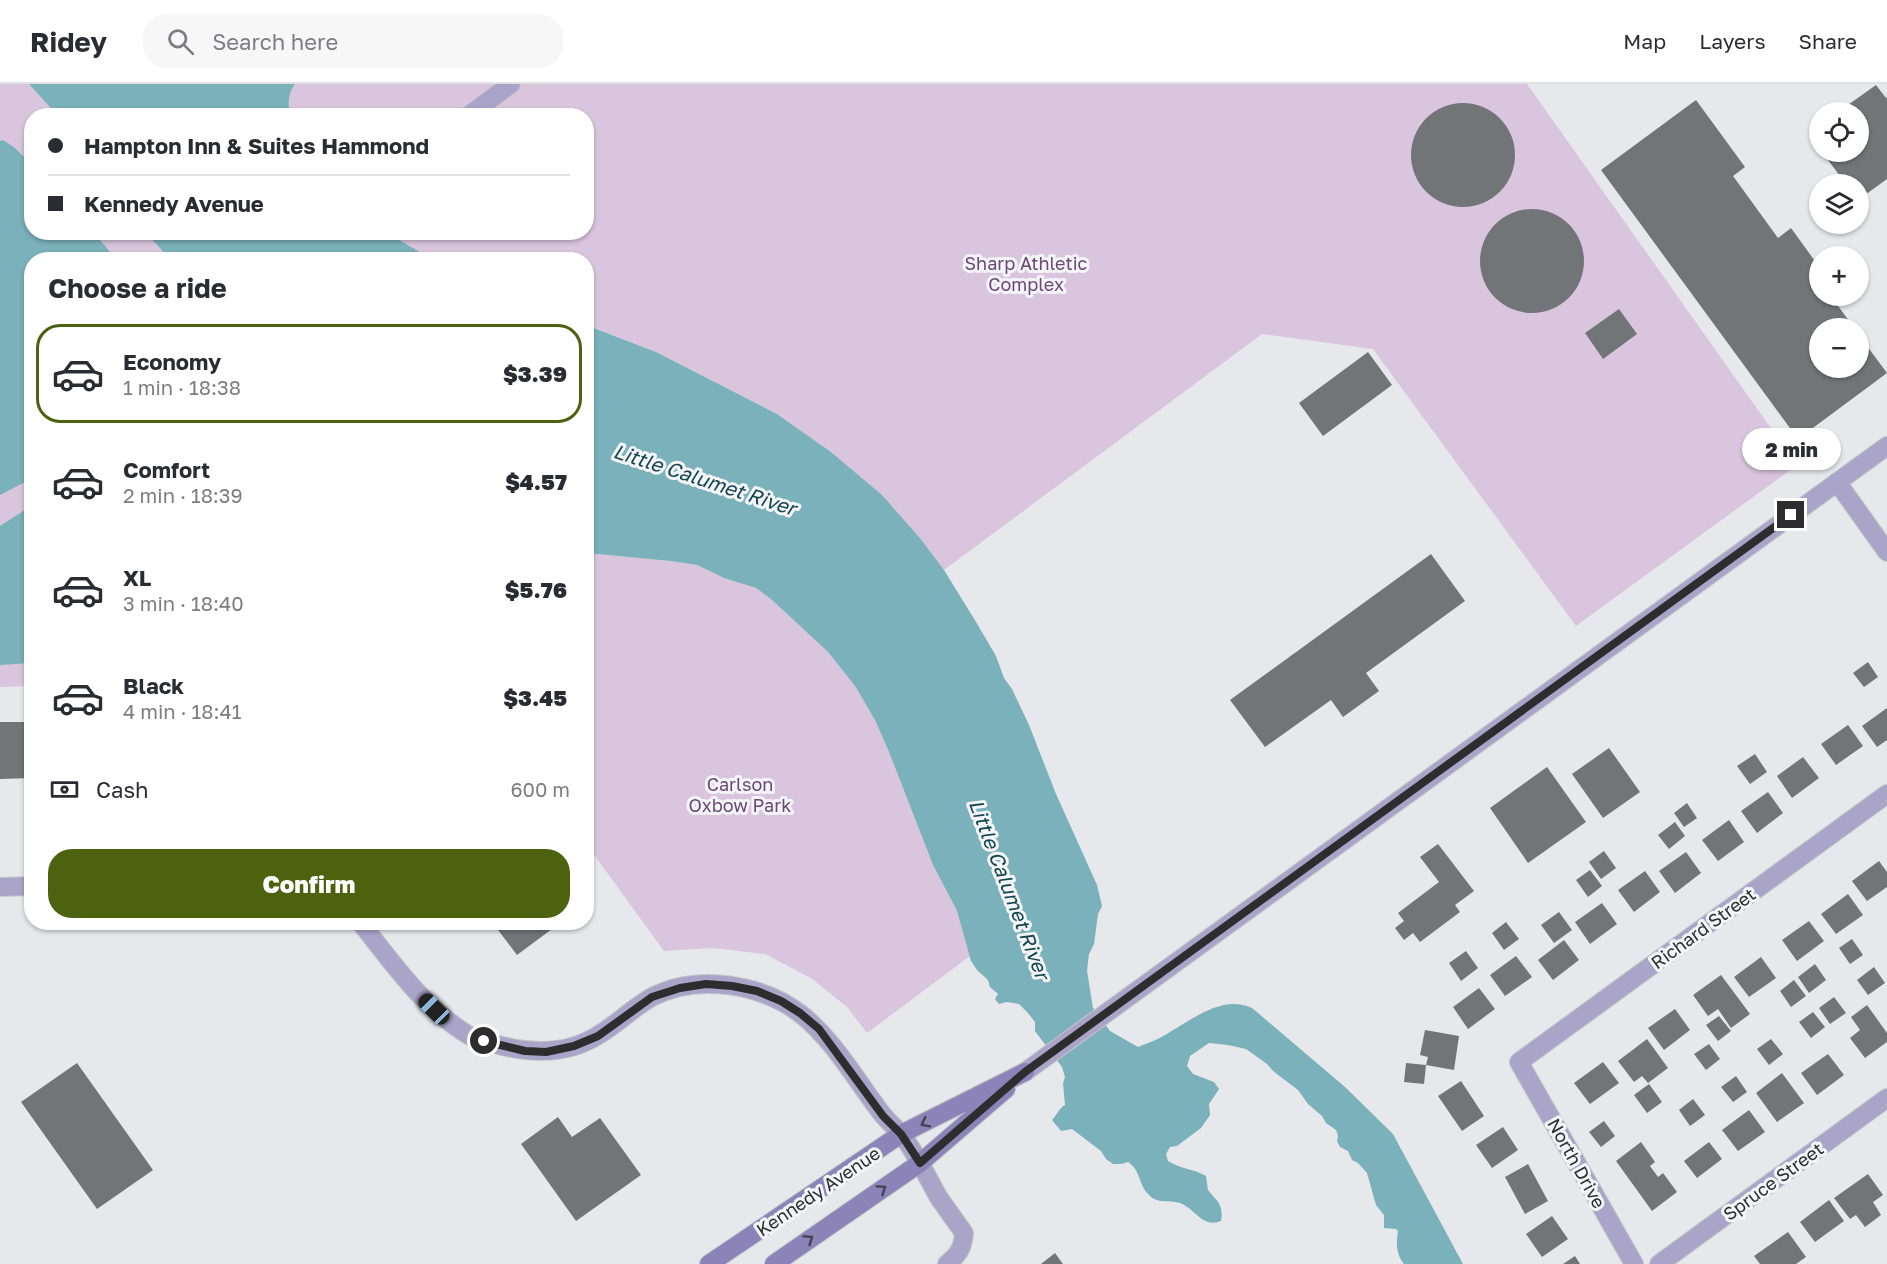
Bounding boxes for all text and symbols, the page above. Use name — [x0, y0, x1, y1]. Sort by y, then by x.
search box — [143, 14, 563, 68]
text: Ridey — [30, 25, 107, 58]
icon: search — [164, 25, 197, 58]
text: Search here — [212, 28, 338, 55]
text: Map — [1623, 28, 1666, 54]
text: Layers — [1699, 28, 1766, 54]
text: Share — [1799, 28, 1857, 54]
map controls — [1809, 102, 1869, 378]
button: locate — [1809, 102, 1869, 162]
text: Hampton Inn & Suites Hammond — [84, 132, 429, 159]
button: layers — [1809, 174, 1869, 234]
text: Kennedy Avenue — [84, 190, 264, 217]
button: + — [1809, 246, 1869, 306]
park label: Sharp Athletic Complex — [965, 252, 1088, 295]
text: Choose a ride — [48, 272, 227, 304]
button: − — [1809, 318, 1869, 378]
icon: car — [51, 347, 105, 401]
text: Economy — [123, 348, 221, 375]
text: $3.39 — [503, 360, 567, 387]
text: 1 min · 18:38 — [123, 375, 241, 399]
callout: 2 min — [1742, 428, 1840, 470]
text: 2 min — [1765, 437, 1818, 461]
water label: Little Calumet River — [611, 438, 802, 521]
icon: car — [51, 455, 105, 509]
text: Comfort — [123, 456, 210, 483]
text: $4.57 — [505, 468, 567, 495]
text: 2 min · 18:39 — [123, 483, 243, 507]
route end — [1777, 501, 1804, 528]
icon: car — [51, 563, 105, 617]
text: XL — [123, 564, 151, 591]
text: $5.76 — [505, 576, 567, 603]
text: 3 min · 18:40 — [123, 591, 244, 615]
icon: car — [51, 671, 105, 725]
text: Black — [123, 672, 184, 699]
text: $3.45 — [503, 684, 567, 711]
text: 4 min · 18:41 — [123, 699, 241, 723]
icon: cash — [48, 773, 81, 806]
park label: Carlson Oxbow Park — [689, 773, 791, 816]
text: Cash — [96, 776, 149, 803]
text: 600 m — [510, 777, 570, 801]
water label: Little Calumet River — [965, 796, 1056, 985]
button: Confirm — [48, 849, 570, 918]
street label: Richard Street — [1646, 883, 1760, 973]
car — [415, 990, 453, 1028]
route start — [470, 1027, 497, 1054]
street label: North Drive — [1543, 1114, 1611, 1212]
one-way arrow — [920, 1115, 931, 1127]
street label: Spruce Street — [1719, 1137, 1827, 1225]
street label: Kennedy Avenue — [752, 1142, 884, 1240]
one-way arrow — [875, 1185, 886, 1196]
one-way arrow — [802, 1235, 813, 1246]

